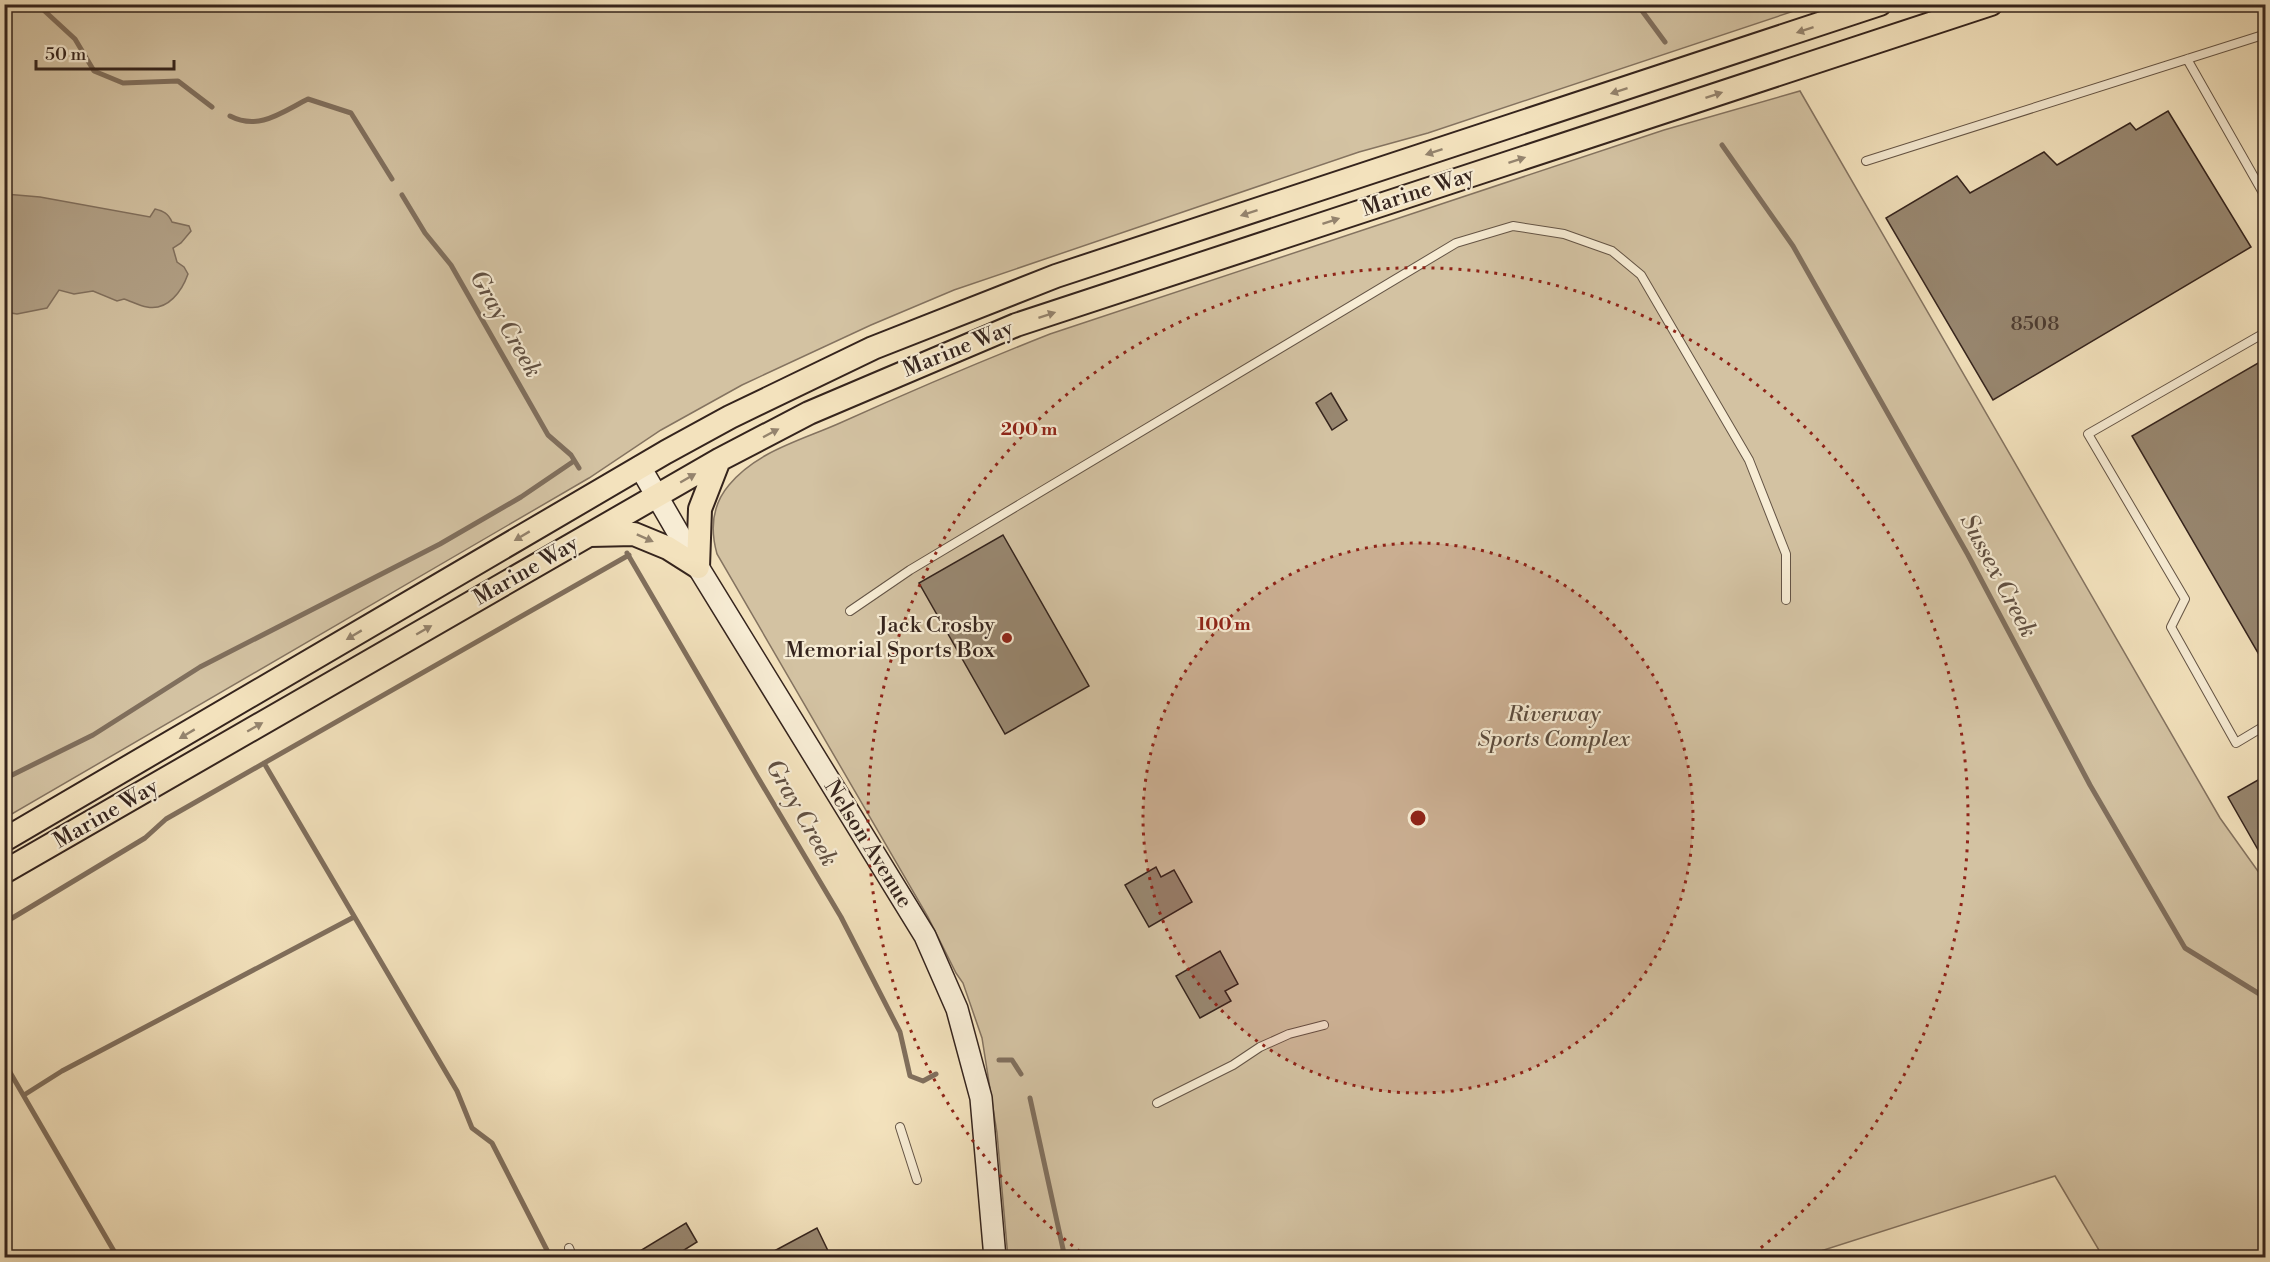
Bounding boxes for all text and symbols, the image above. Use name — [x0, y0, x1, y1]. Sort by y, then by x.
one-way arrow — [1796, 25, 1814, 35]
scale bar — [36, 33, 174, 71]
text: 50 m — [45, 43, 87, 66]
one-way arrow — [1610, 87, 1628, 96]
one-way arrow — [1705, 90, 1723, 100]
one-way arrow — [1425, 148, 1443, 158]
one-way arrow — [1508, 155, 1526, 164]
street label: Marine Way — [1358, 161, 1478, 223]
one-way arrow — [1240, 209, 1258, 218]
one-way arrow — [1323, 215, 1341, 225]
water label: Gray Creek — [462, 265, 548, 383]
one-way arrow — [1038, 310, 1056, 319]
house number: 8508 — [2011, 312, 2059, 337]
street label: Marine Way — [899, 315, 1017, 383]
text: 200 m — [1001, 418, 1058, 441]
one-way arrow — [763, 428, 780, 438]
one-way arrow — [680, 473, 697, 483]
water label: Sussex Creek — [1953, 509, 2043, 643]
street label: Marine Way — [469, 530, 584, 612]
one-way arrow — [513, 531, 530, 541]
one-way arrow — [636, 533, 654, 543]
place label: Jack Crosby Memorial Sports Box — [785, 612, 996, 664]
text: 100 m — [1197, 613, 1251, 636]
one-way arrow — [416, 625, 433, 635]
one-way arrow — [346, 630, 363, 640]
marker: Jack Crosby Memorial Sports Box — [1000, 631, 1014, 645]
park label: Riverway Sports Complex — [1478, 701, 1630, 753]
one-way arrow — [247, 722, 264, 732]
one-way arrow — [179, 729, 195, 740]
water label: Gray Creek — [758, 754, 844, 872]
street label: Marine Way — [49, 773, 164, 855]
street label: Nelson Avenue — [818, 775, 918, 913]
centre of rings — [1408, 808, 1428, 828]

